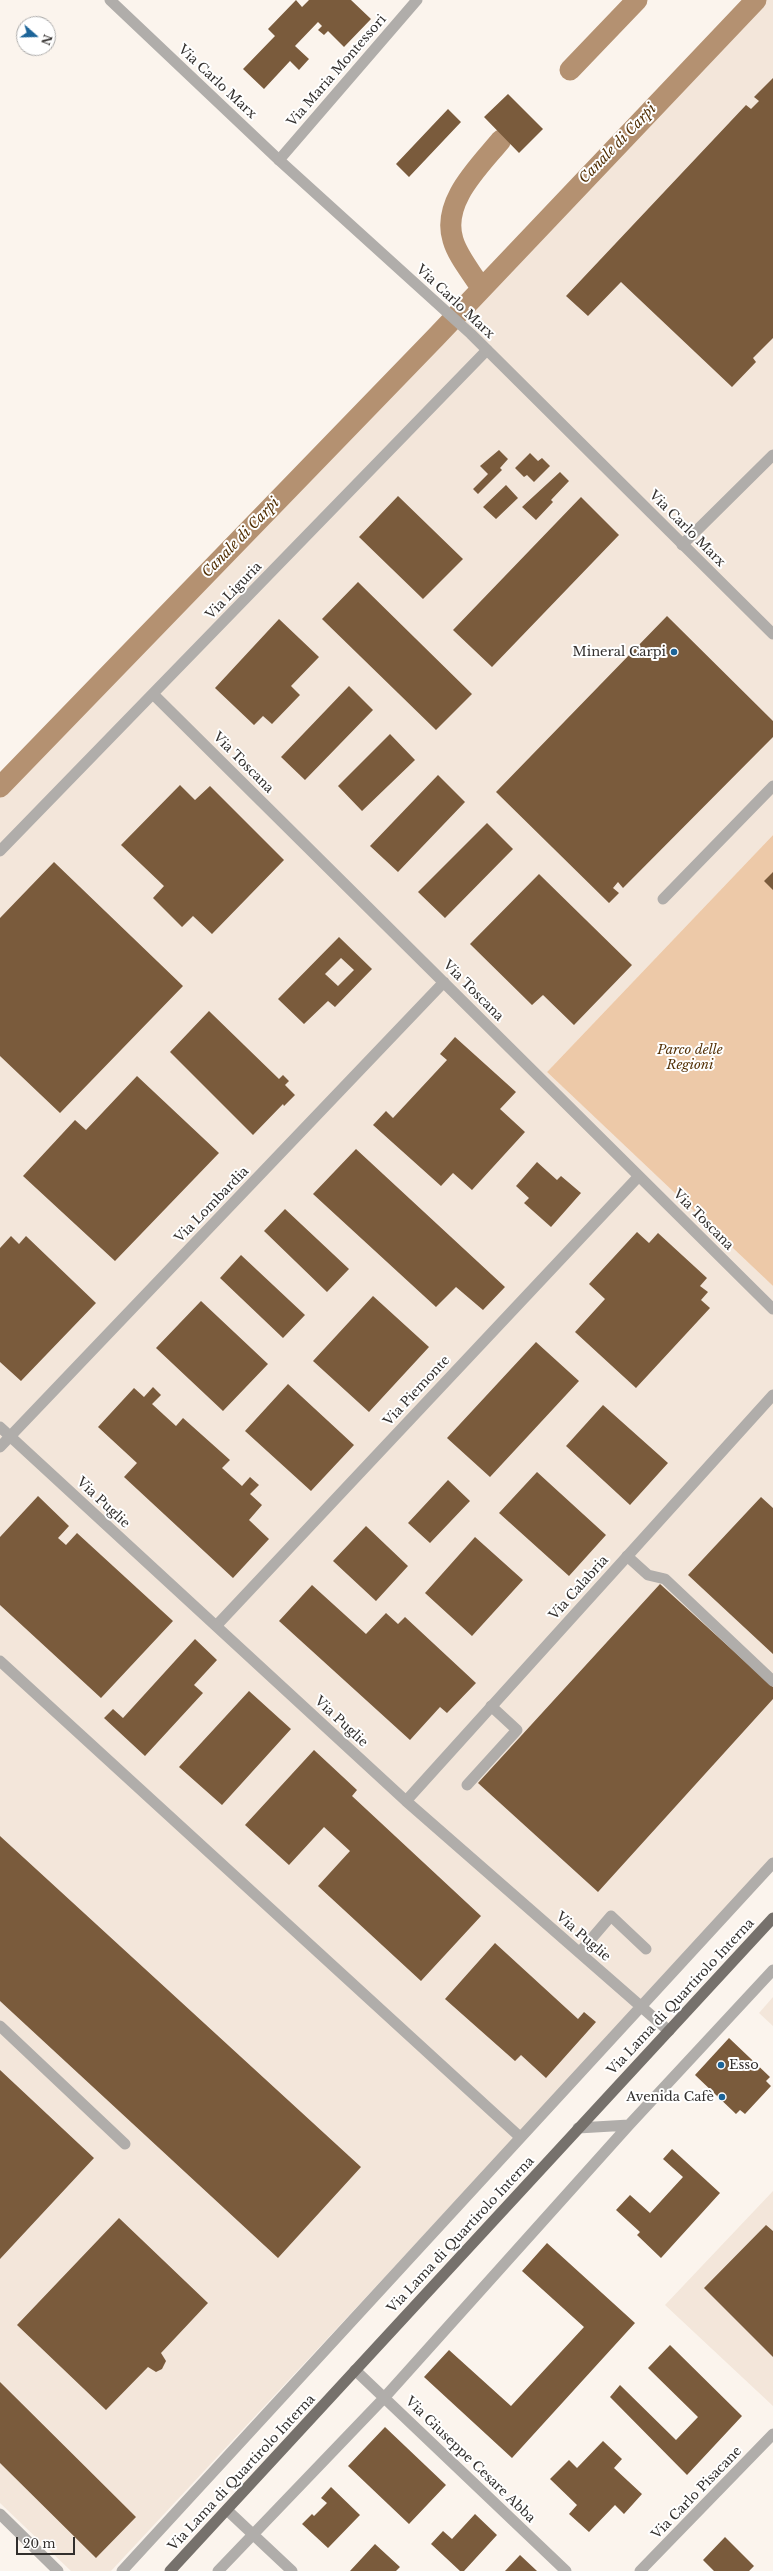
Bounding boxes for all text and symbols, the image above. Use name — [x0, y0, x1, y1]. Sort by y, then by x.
street label: Via Maria Montessori — [284, 12, 390, 130]
north arrow — [16, 16, 56, 56]
text: N — [38, 33, 55, 47]
street label: Via Carlo Marx — [175, 42, 259, 122]
water label: Canale di Carpi — [576, 101, 660, 187]
street label: Via Carlo Marx — [413, 262, 497, 342]
street label: Via Carlo Marx — [646, 488, 728, 570]
water label: Canale di Carpi — [199, 495, 283, 581]
street label: Via Liguria — [203, 559, 265, 623]
place label: Mineral Carpi — [573, 644, 666, 660]
marker: Mineral Carpi — [669, 647, 679, 657]
street label: Via Toscana — [209, 729, 277, 797]
street label: Via Toscana — [439, 957, 507, 1025]
park label: Parco delle Regioni — [657, 1042, 723, 1073]
street label: Via Lombardia — [172, 1164, 252, 1246]
street label: Via Toscana — [669, 1186, 737, 1254]
street label: Via Piemonte — [381, 1353, 453, 1429]
street label: Via Puglie — [73, 1474, 133, 1532]
street label: Via Calabria — [546, 1553, 612, 1623]
street label: Via Puglie — [311, 1693, 371, 1751]
street label: Via Puglie — [553, 1909, 613, 1965]
street label: Via Lama di Quartirolo Interna — [604, 1916, 758, 2078]
place label: Esso — [729, 2057, 759, 2073]
marker: Esso — [716, 2060, 726, 2070]
place label: Avenida Cafè — [626, 2089, 714, 2105]
marker: Avenida Cafè — [717, 2092, 727, 2102]
street label: Via Lama di Quartirolo Interna — [384, 2154, 538, 2316]
street label: Via Lama di Quartirolo Interna — [165, 2392, 319, 2554]
street label: Via Giuseppe Cesare Abba — [402, 2394, 538, 2526]
street label: Via Carlo Pisacane — [649, 2443, 745, 2543]
scale bar — [18, 2529, 77, 2555]
text: 20 m — [23, 2536, 55, 2551]

